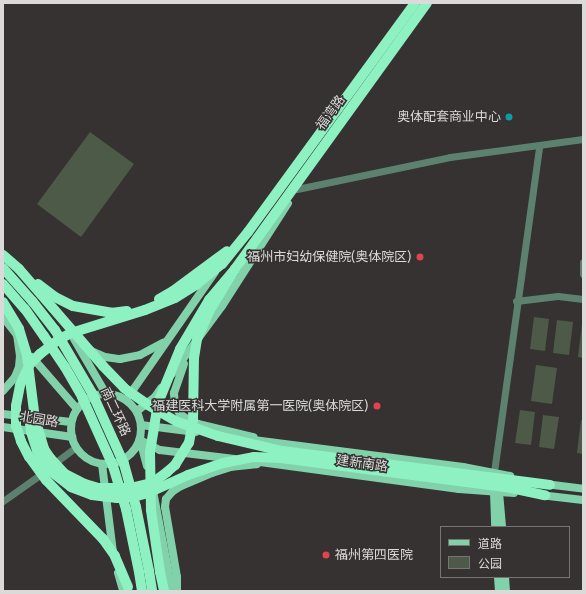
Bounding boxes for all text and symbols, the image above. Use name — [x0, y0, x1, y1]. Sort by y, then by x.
street label: 福湾路 — [313, 93, 349, 133]
place label: 奥体配套商业中心 — [397, 109, 501, 125]
marker: 奥体配套商业中心 — [504, 112, 514, 122]
place label: 福州市妇幼保健院(奥体院区) — [247, 249, 411, 265]
marker: 福州市妇幼保健院(奥体院区) — [414, 251, 426, 263]
street label: 南二环路 — [97, 385, 133, 439]
place label: 福建医科大学附属第一医院(奥体院区) — [152, 398, 368, 414]
marker: 福建医科大学附属第一医院(奥体院区) — [371, 400, 383, 412]
street label: 北园路 — [19, 409, 59, 431]
street label: 建新南路 — [335, 453, 389, 475]
legend — [440, 526, 570, 578]
text: 道路 — [478, 537, 502, 551]
place label: 福州第四医院 — [335, 547, 413, 563]
marker: 福州第四医院 — [320, 549, 332, 561]
text: 公园 — [478, 557, 502, 571]

